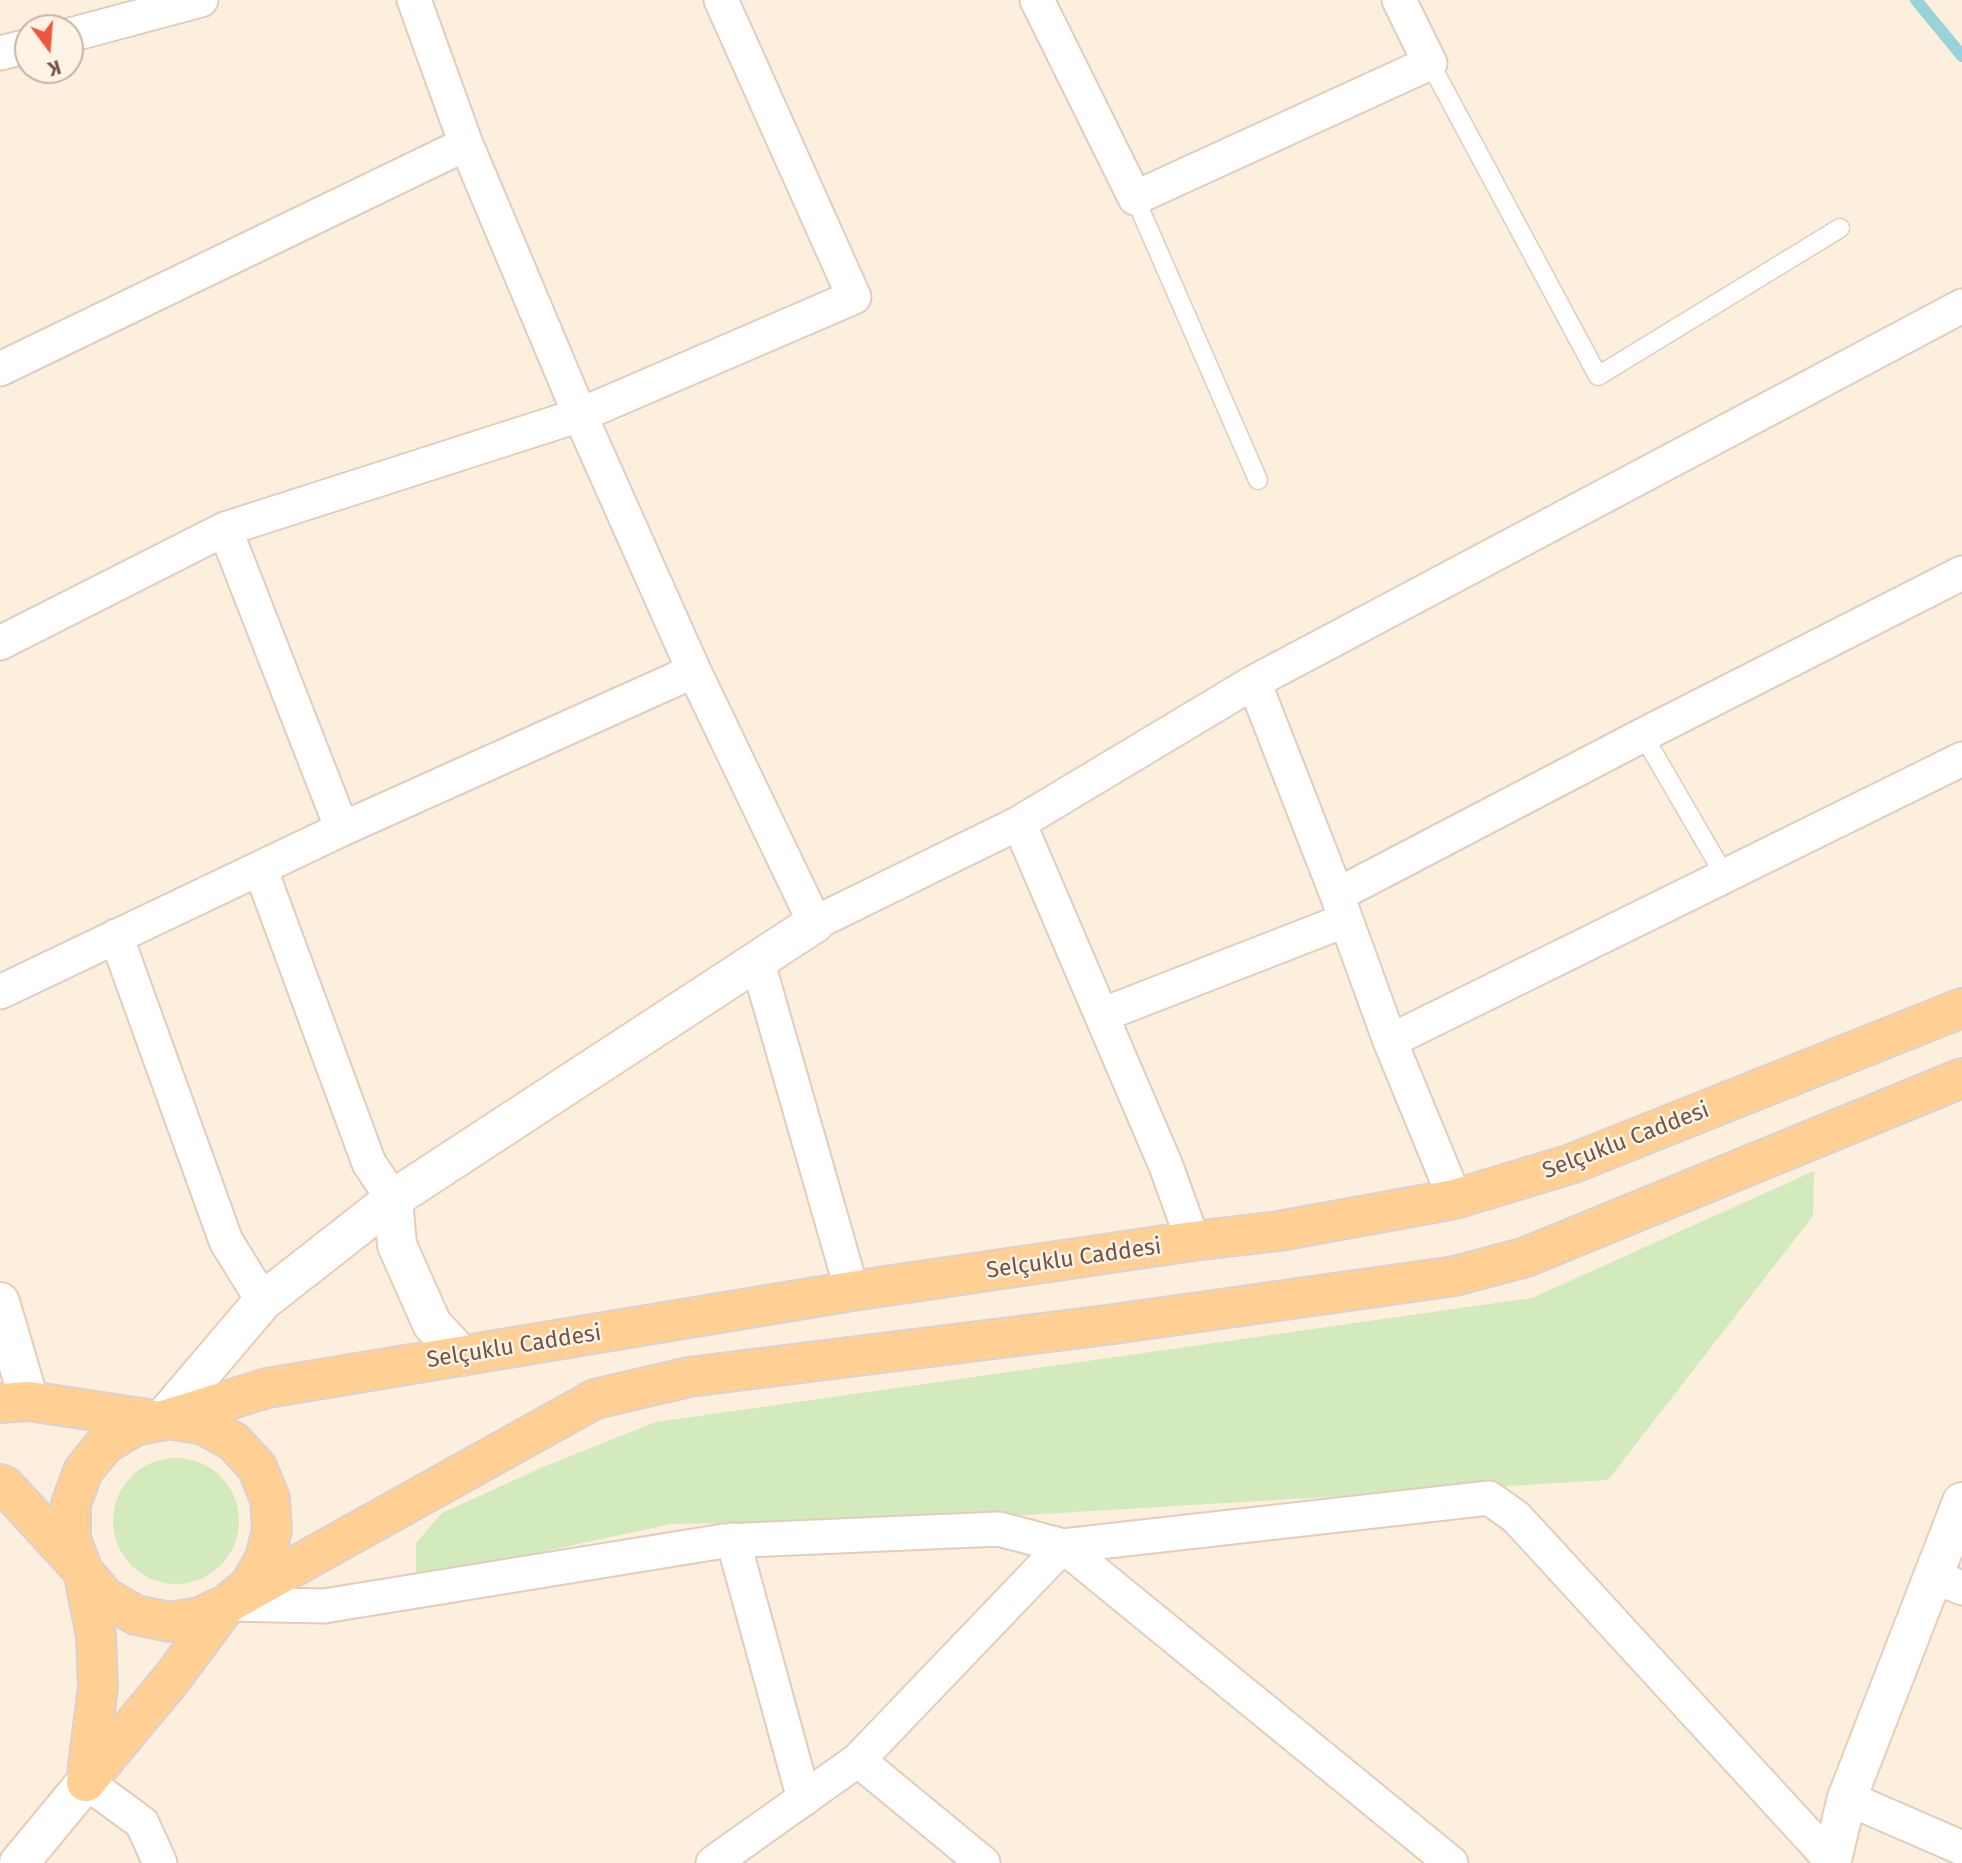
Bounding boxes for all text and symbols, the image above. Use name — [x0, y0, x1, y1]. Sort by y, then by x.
north arrow — [14, 14, 84, 84]
text: K — [45, 55, 63, 80]
street label: Selçuklu Caddesi — [1539, 1097, 1713, 1185]
street label: Selçuklu Caddesi — [985, 1233, 1163, 1285]
street label: Selçuklu Caddesi — [425, 1320, 603, 1374]

